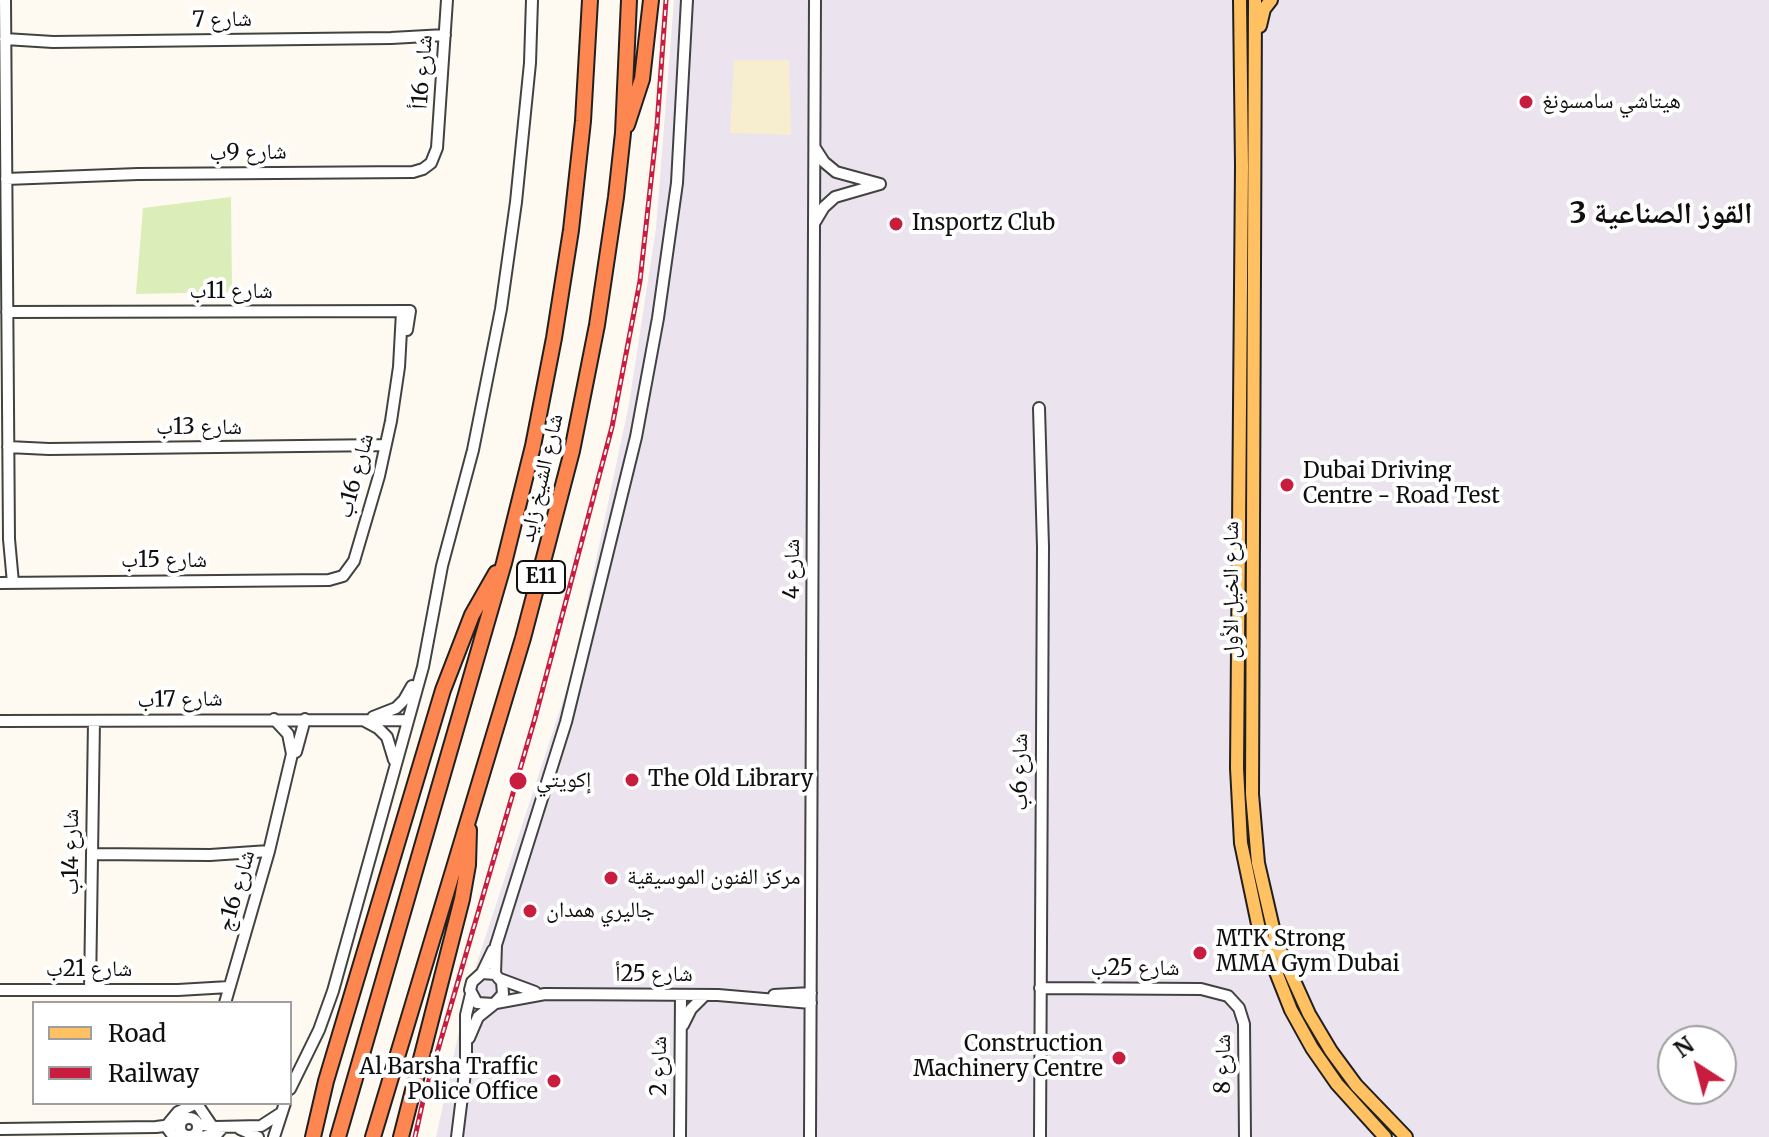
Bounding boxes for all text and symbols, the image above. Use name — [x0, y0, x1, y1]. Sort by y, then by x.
street label: شارع 7 — [192, 6, 252, 34]
street label: شارع 16أ — [407, 34, 439, 110]
place label: هيتاشي سامسونغ — [1542, 89, 1681, 115]
marker: هيتاشي سامسونغ — [1517, 93, 1535, 111]
street label: شارع 9ب — [209, 139, 287, 167]
district label: القوز الصناعية 3 — [1570, 197, 1752, 233]
place label: Insportz Club — [912, 211, 1055, 237]
marker: Insportz Club — [887, 215, 905, 233]
street label: شارع 11ب — [189, 279, 273, 305]
street label: شارع الشيخ زايد — [514, 411, 570, 545]
street label: شارع 13ب — [156, 415, 242, 441]
street label: شارع 16ب — [332, 431, 380, 521]
place label: Dubai Driving Centre - Road Test — [1303, 459, 1500, 510]
marker: Dubai Driving Centre - Road Test — [1278, 476, 1296, 494]
street label: شارع الخيل الأول — [1219, 521, 1245, 659]
street label: شارع 4 — [780, 539, 806, 599]
street label: شارع 15ب — [121, 548, 207, 574]
road number: E11 — [517, 561, 565, 593]
street label: شارع 17ب — [137, 686, 223, 714]
street label: شارع 6ب — [1008, 733, 1034, 811]
place label: The Old Library — [648, 767, 813, 793]
place label: إكويتي — [536, 768, 591, 794]
marker: إكويتي — [507, 770, 529, 792]
marker: The Old Library — [623, 771, 641, 789]
street label: شارع 14ب — [59, 809, 85, 895]
street label: شارع 16ج — [213, 847, 261, 935]
place label: مركز الفنون الموسيقية — [627, 865, 800, 891]
marker: مركز الفنون الموسيقية — [602, 869, 620, 887]
place label: جاليري همدان — [546, 898, 655, 924]
marker: جاليري همدان — [521, 902, 539, 920]
place label: MTK Strong MMA Gym Dubai — [1216, 927, 1400, 978]
marker: MTK Strong MMA Gym Dubai — [1191, 944, 1209, 962]
street label: شارع 25ب — [1090, 956, 1180, 982]
street label: شارع 21ب — [46, 957, 132, 983]
street label: شارع 25أ — [615, 962, 693, 988]
legend — [32, 1001, 292, 1105]
text: Road — [108, 1018, 166, 1049]
north arrow — [1657, 1025, 1737, 1105]
text: N — [1669, 1031, 1699, 1064]
place label: Construction Machinery Centre — [913, 1032, 1103, 1084]
street label: شارع 8 — [1211, 1034, 1237, 1094]
street label: شارع 2 — [647, 1036, 673, 1096]
marker: Construction Machinery Centre — [1110, 1049, 1128, 1067]
place label: Al Barsha Traffic Police Office — [359, 1055, 538, 1106]
text: Railway — [108, 1058, 199, 1089]
marker: Al Barsha Traffic Police Office — [545, 1072, 563, 1090]

